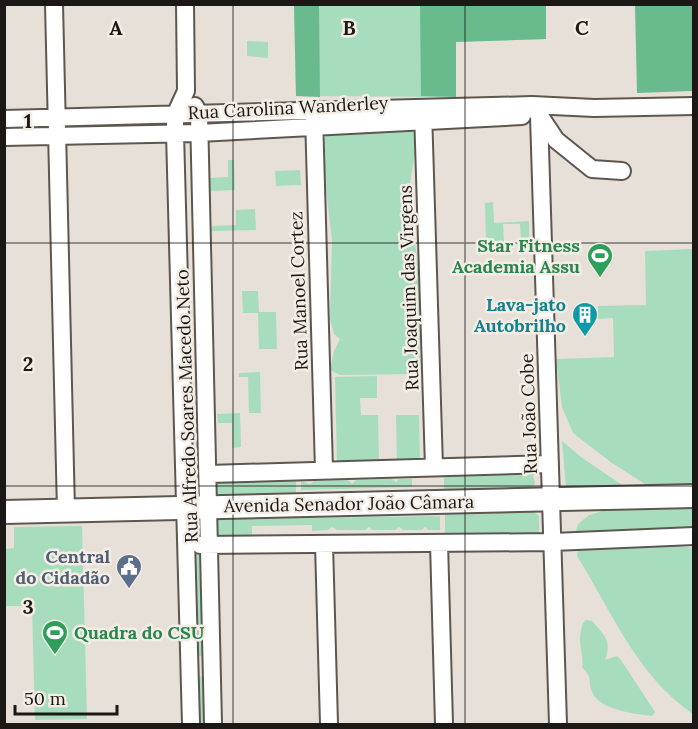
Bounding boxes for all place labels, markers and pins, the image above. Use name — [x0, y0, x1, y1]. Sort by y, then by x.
place label: Star Fitness Academia Assu — [452, 234, 580, 278]
sports icon: Star Fitness Academia Assu — [585, 241, 615, 279]
place label: Lava-jato Autobrilho — [474, 293, 566, 337]
building icon: Lava-jato Autobrilho — [570, 300, 600, 338]
place label: Central do Cidadão — [16, 545, 110, 589]
public building icon: Central do Cidadão — [114, 552, 144, 590]
sports icon: Quadra do CSU — [40, 618, 70, 656]
place label: Quadra do CSU — [74, 621, 205, 644]

